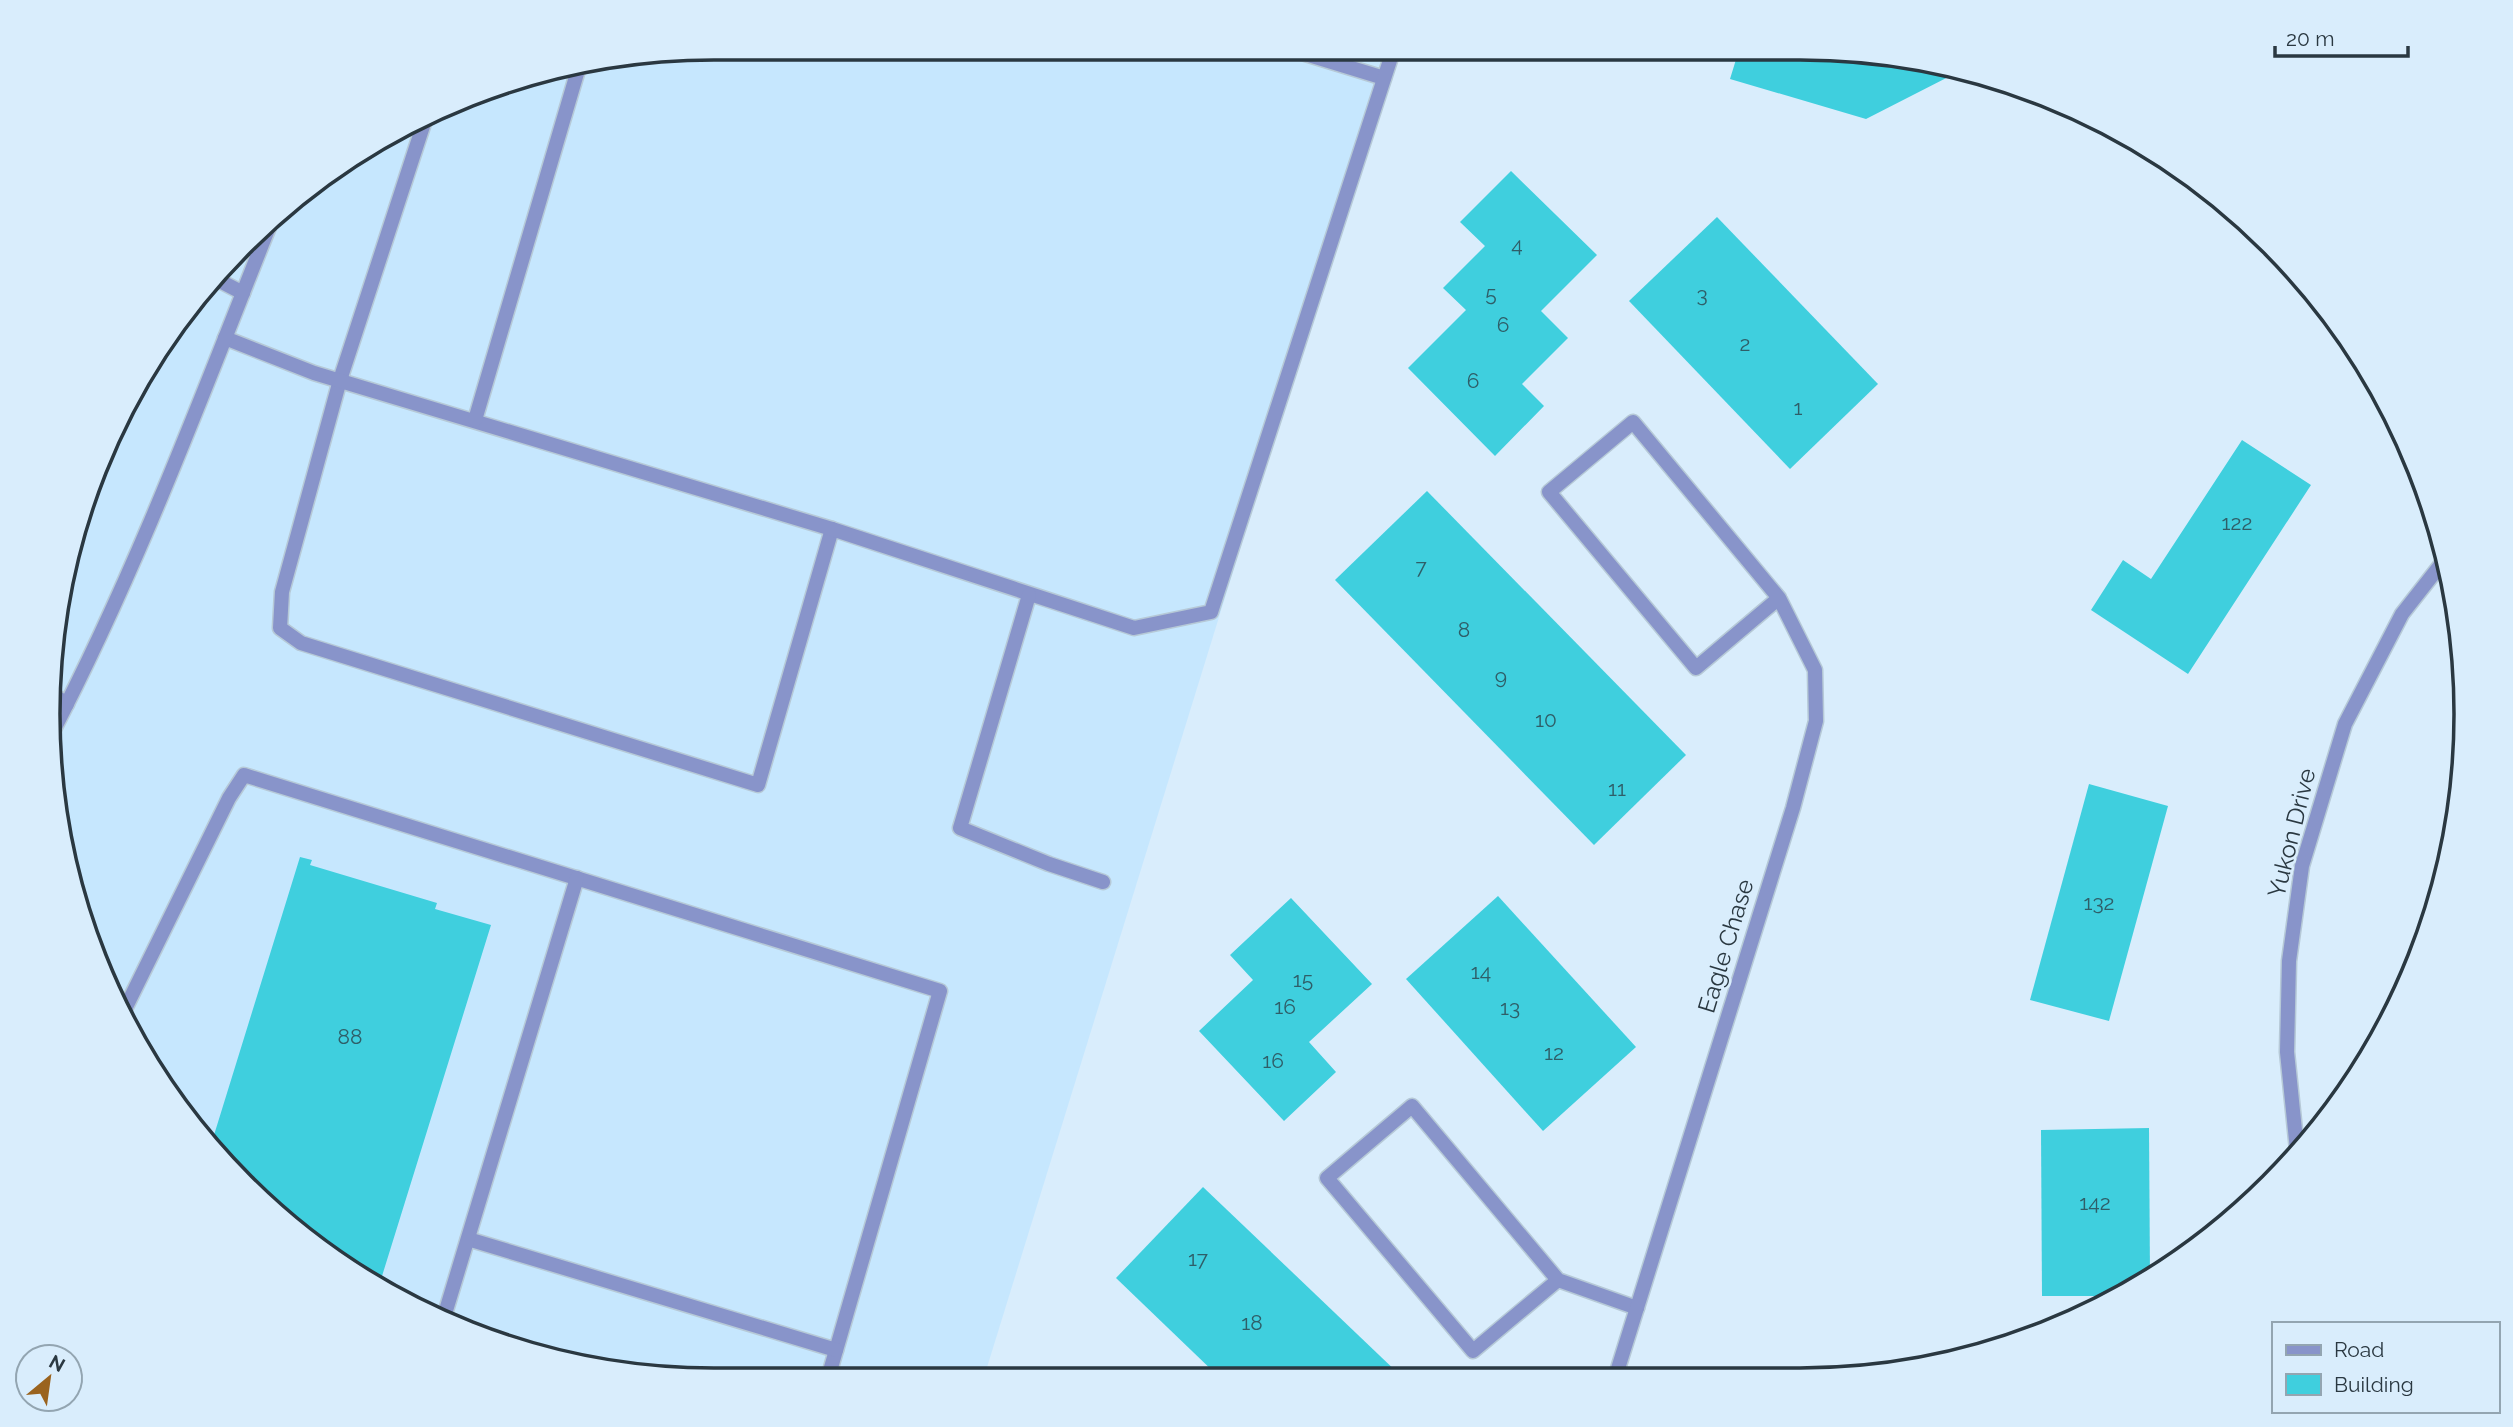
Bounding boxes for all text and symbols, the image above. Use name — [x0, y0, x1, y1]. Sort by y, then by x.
scale bar — [2275, 14, 2408, 58]
text: 20 m — [2286, 26, 2334, 51]
house number: 4 — [1511, 232, 1523, 257]
house number: 5 — [1485, 281, 1497, 306]
house number: 3 — [1696, 282, 1708, 307]
house number: 6 — [1497, 312, 1509, 337]
house number: 2 — [1740, 331, 1750, 356]
house number: 6 — [1467, 368, 1479, 393]
house number: 1 — [1794, 395, 1803, 420]
house number: 122 — [2222, 510, 2252, 535]
house number: 7 — [1415, 554, 1427, 579]
house number: 8 — [1458, 617, 1470, 642]
house number: 9 — [1495, 664, 1507, 689]
house number: 10 — [1535, 707, 1557, 732]
street label: Yukon Drive — [2261, 765, 2322, 901]
house number: 11 — [1608, 776, 1626, 801]
street label: Eagle Chase — [1691, 875, 1760, 1016]
house number: 132 — [2083, 890, 2115, 915]
house number: 14 — [1471, 959, 1491, 984]
house number: 15 — [1293, 967, 1313, 992]
house number: 16 — [1274, 994, 1296, 1019]
house number: 13 — [1500, 995, 1520, 1020]
house number: 88 — [338, 1024, 362, 1049]
house number: 12 — [1544, 1040, 1564, 1065]
house number: 16 — [1262, 1048, 1284, 1073]
house number: 142 — [2079, 1190, 2111, 1215]
house number: 17 — [1188, 1246, 1209, 1271]
house number: 18 — [1241, 1310, 1263, 1335]
legend — [2272, 1322, 2499, 1413]
text: Road — [2334, 1337, 2384, 1362]
north arrow — [14, 1343, 84, 1413]
text: N — [46, 1350, 69, 1376]
text: Building — [2334, 1372, 2414, 1397]

